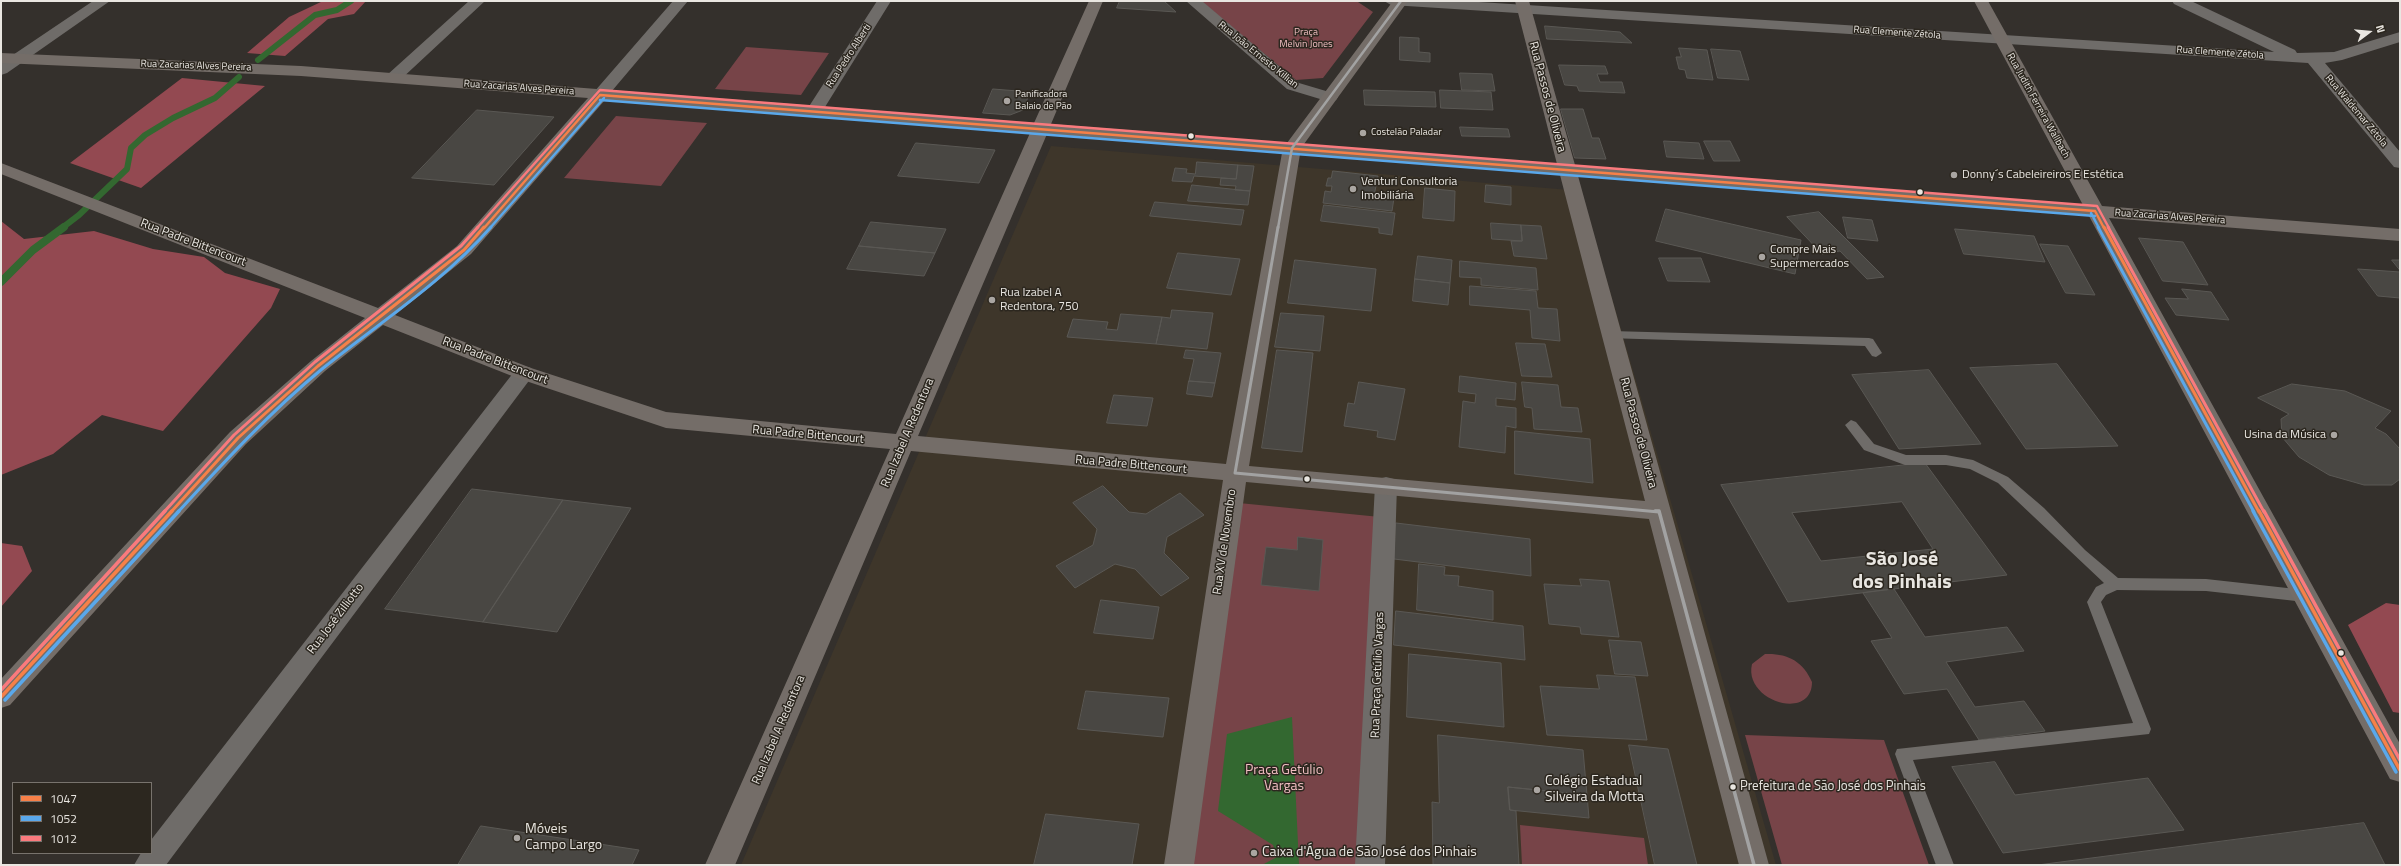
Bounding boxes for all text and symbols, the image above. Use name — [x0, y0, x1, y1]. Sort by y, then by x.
north arrow — [2349, 12, 2389, 52]
street label: Rua João Ernesto Killian — [1216, 19, 1300, 91]
street label: Rua Pedro Alberti — [824, 22, 874, 90]
text: N — [2372, 23, 2389, 35]
street label: Rua Clemente Zétola — [1853, 24, 1941, 42]
park label: Praça Melvin Jones — [1279, 27, 1333, 50]
street label: Rua Passos de Oliveira — [1525, 40, 1569, 154]
street label: Rua Clemente Zétola — [2176, 44, 2264, 62]
street label: Rua Judith Ferreira Wallbach — [2004, 51, 2072, 161]
street label: Rua Zacarias Alves Pereira — [140, 58, 252, 74]
street label: Rua Waldemar Zétola — [2322, 73, 2390, 149]
street label: Rua Zacarias Alves Pereira — [463, 78, 575, 98]
place label: Panificadora Balaio de Pão — [1015, 89, 1072, 112]
marker: Panificadora Balaio de Pão — [1002, 96, 1012, 106]
place label: Costelão Paladar — [1371, 127, 1442, 139]
marker: Costelão Paladar — [1358, 128, 1368, 138]
unlabelled marker — [1186, 131, 1196, 141]
place label: Donny´s Cabeleireiros E Estética — [1962, 168, 2124, 182]
marker: Donny´s Cabeleireiros E Estética — [1949, 170, 1959, 180]
place label: Venturi Consultoria Imobiliária — [1361, 175, 1457, 203]
marker: Venturi Consultoria Imobiliária — [1348, 184, 1358, 194]
unlabelled marker — [1915, 187, 1925, 197]
street label: Rua Zacarias Alves Pereira — [2114, 207, 2226, 227]
street label: Rua Padre Bittencourt — [138, 216, 248, 270]
place label: Compre Mais Supermercados — [1770, 243, 1849, 271]
marker: Compre Mais Supermercados — [1757, 252, 1767, 262]
place label: Rua Izabel A Redentora, 750 — [1000, 286, 1078, 314]
marker: Rua Izabel A Redentora, 750 — [987, 295, 997, 305]
street label: Rua Padre Bittencourt — [440, 334, 550, 388]
street label: Rua Izabel A Redentora — [878, 376, 938, 490]
street label: Rua Passos de Oliveira — [1616, 376, 1660, 490]
street label: Rua Padre Bittencourt — [752, 423, 864, 447]
place label: Usina da Música — [2244, 428, 2326, 442]
marker: Usina da Música — [2329, 430, 2339, 440]
street label: Rua Padre Bittencourt — [1075, 453, 1187, 477]
unlabelled marker — [1302, 474, 1312, 484]
street label: Rua XV de Novembro — [1210, 488, 1240, 596]
district label: São José dos Pinhais — [1852, 548, 1952, 595]
street label: Rua José Zilliotto — [305, 581, 367, 657]
street label: Rua Praça Getúlio Vargas — [1369, 612, 1387, 738]
unlabelled marker — [2336, 648, 2346, 658]
street label: Rua Izabel A Redentora — [749, 673, 809, 787]
park label: Praça Getúlio Vargas — [1245, 763, 1323, 796]
place label: Colégio Estadual Silveira da Motta — [1545, 774, 1644, 806]
place label: Prefeitura de São José dos Pinhais — [1740, 779, 1926, 795]
legend — [12, 782, 152, 854]
marker: Prefeitura de São José dos Pinhais — [1728, 782, 1738, 792]
marker: Colégio Estadual Silveira da Motta — [1532, 785, 1542, 795]
text: 1047 — [50, 789, 77, 808]
text: 1052 — [50, 809, 77, 828]
place label: Móveis Campo Largo — [525, 822, 602, 854]
text: 1012 — [50, 829, 77, 848]
marker: Móveis Campo Largo — [512, 833, 522, 843]
place label: Caixa d'Água de São José dos Pinhais — [1262, 845, 1477, 861]
marker: Caixa d'Água de São José dos Pinhais — [1249, 848, 1259, 858]

